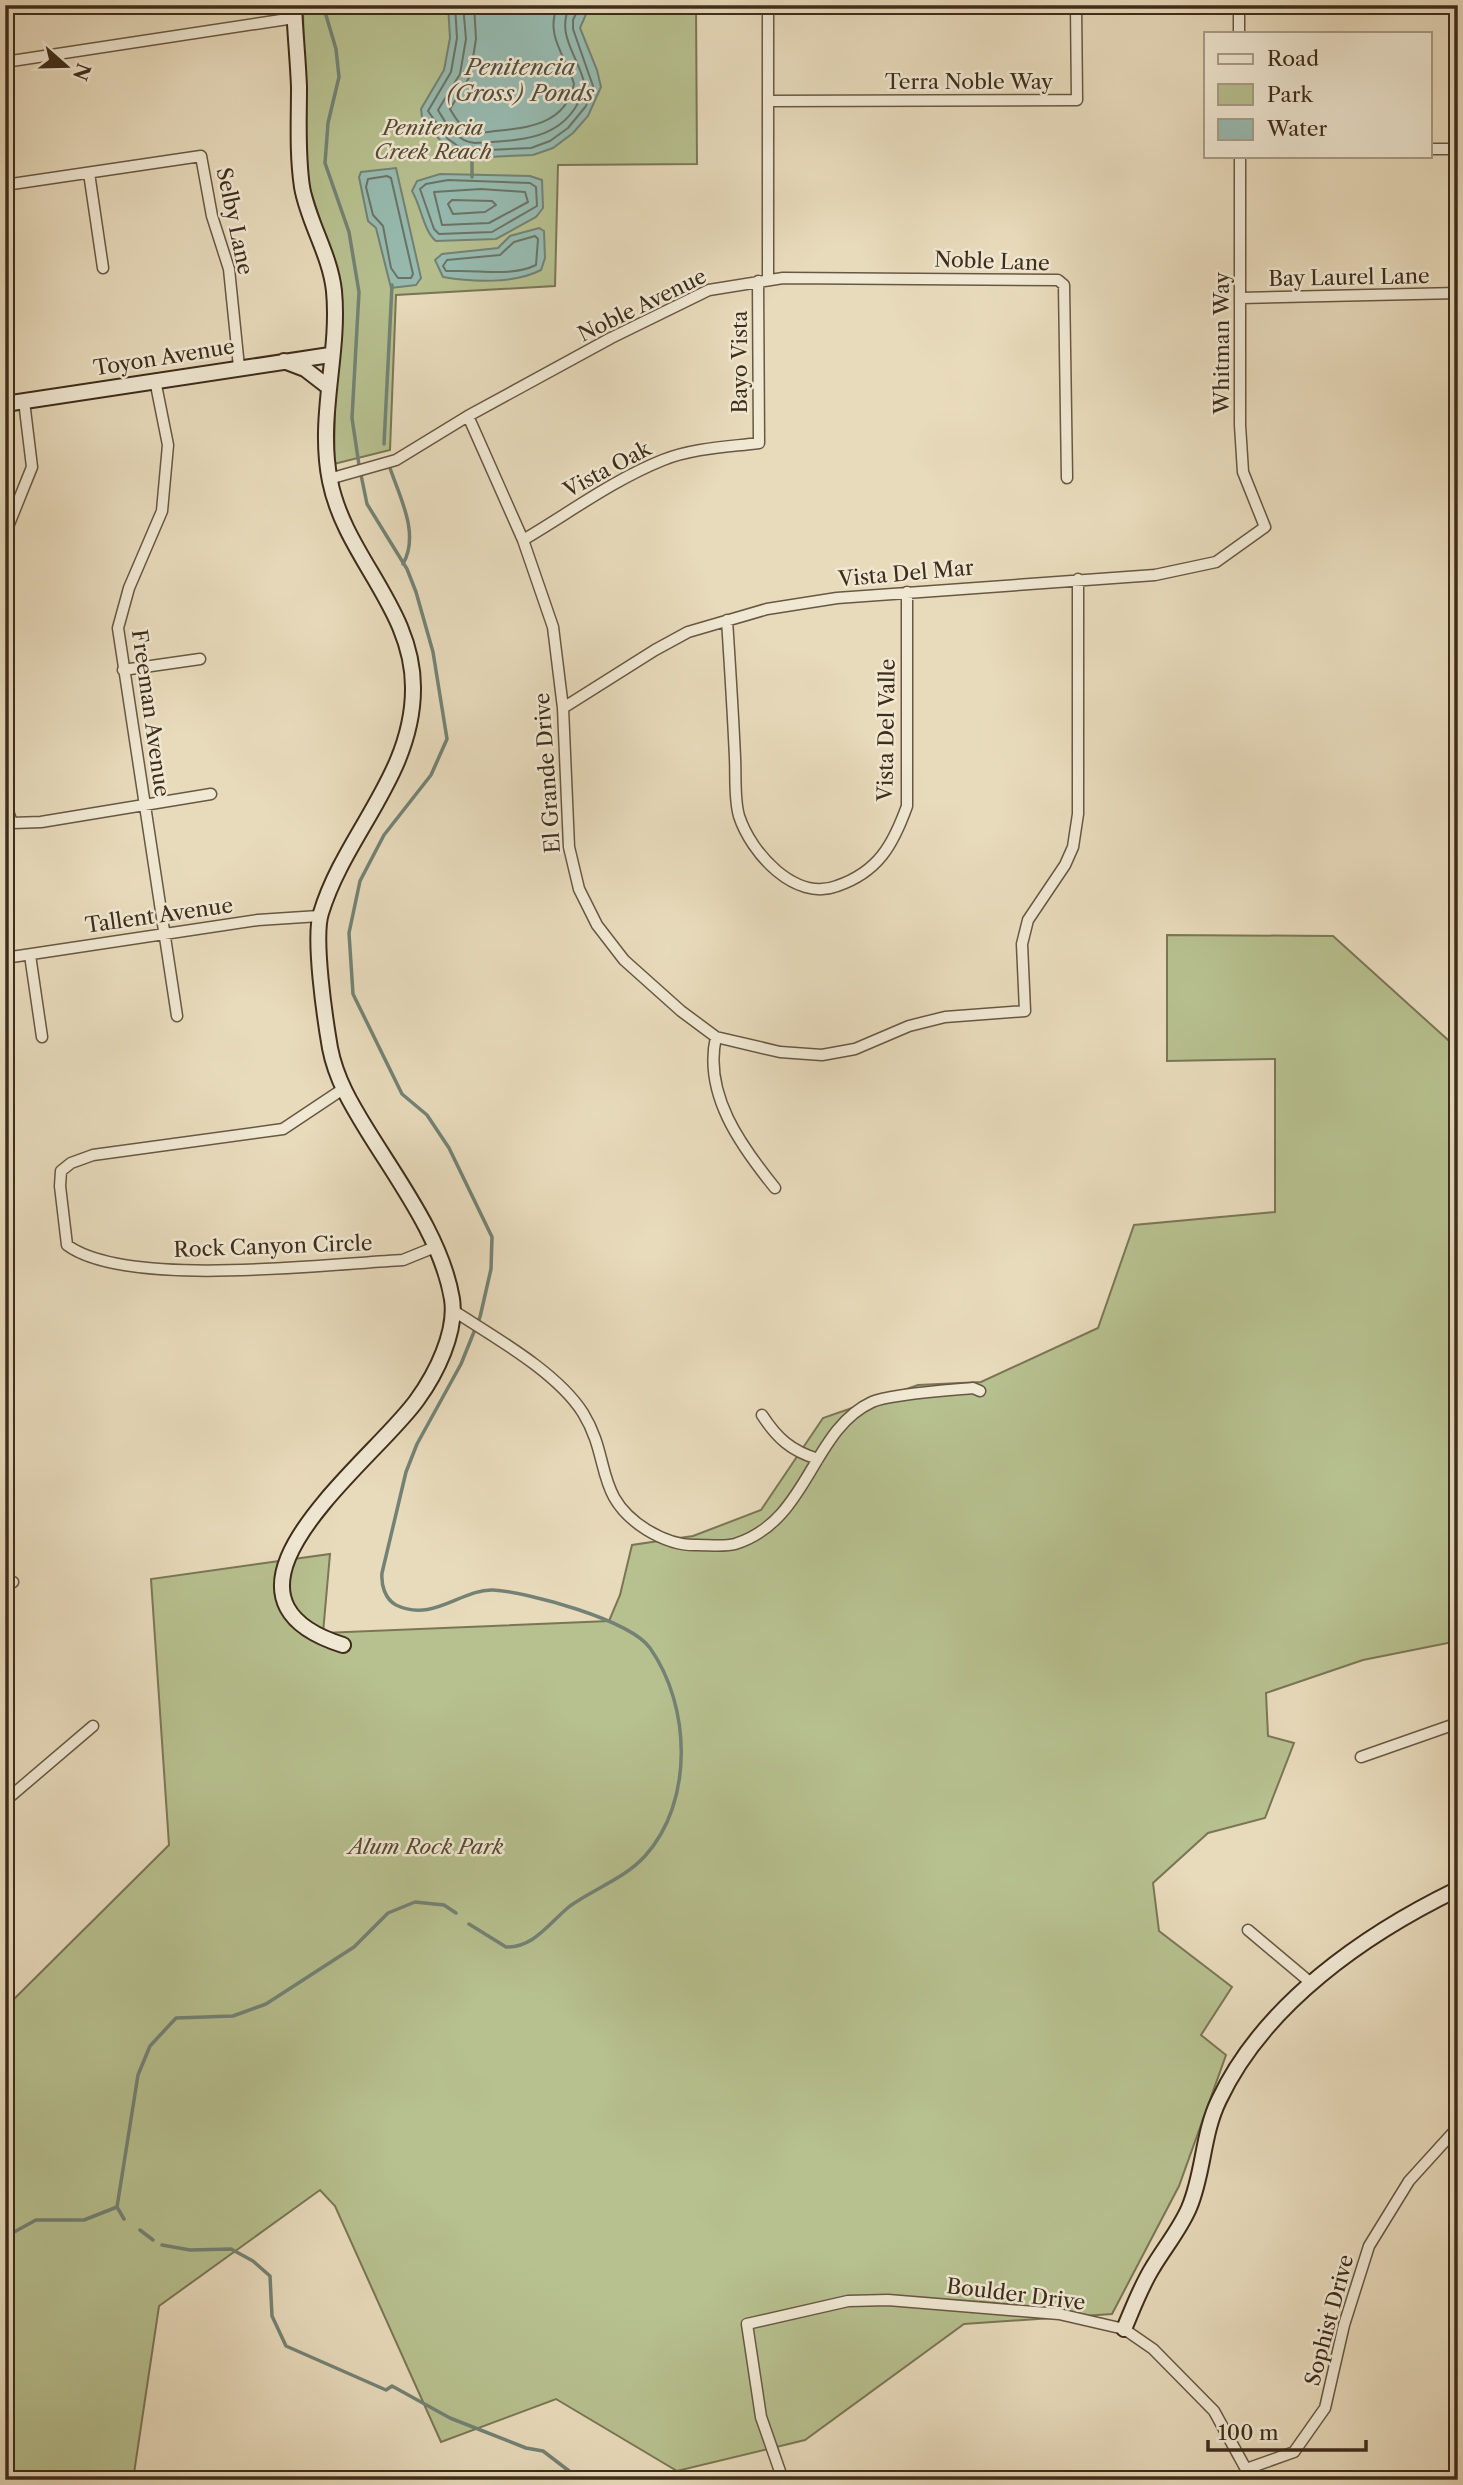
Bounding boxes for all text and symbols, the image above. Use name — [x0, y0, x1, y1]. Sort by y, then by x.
north arrow — [32, 32, 102, 102]
legend — [1204, 32, 1432, 158]
text: Road — [1267, 46, 1319, 71]
water label: Penitencia (Gross) Ponds — [446, 53, 595, 107]
text: N — [68, 60, 95, 83]
street label: Terra Noble Way — [885, 69, 1053, 94]
text: Park — [1267, 82, 1313, 107]
park label: Penitencia Creek Reach — [374, 115, 492, 164]
text: Water — [1266, 116, 1327, 141]
street label: Selby Lane — [211, 165, 259, 277]
street label: Noble Lane — [934, 246, 1050, 276]
street label: Noble Avenue — [574, 263, 710, 347]
street label: Bay Laurel Lane — [1268, 263, 1430, 291]
street label: Whitman Way — [1209, 271, 1234, 415]
street label: Bayo Vista — [727, 310, 752, 414]
street label: Toyon Avenue — [92, 334, 236, 380]
street label: Vista Oak — [558, 435, 656, 503]
street label: Vista Del Mar — [836, 555, 975, 591]
street label: Freeman Avenue — [127, 628, 175, 798]
street label: Vista Del Valle — [872, 658, 900, 803]
street label: El Grande Drive — [529, 692, 565, 854]
street label: Tallent Avenue — [83, 892, 235, 938]
street label: Rock Canyon Circle — [173, 1230, 373, 1262]
park label: Alum Rock Park — [346, 1834, 504, 1859]
street label: Sophist Drive — [1300, 2252, 1358, 2388]
street label: Boulder Drive — [945, 2273, 1087, 2315]
scale bar — [1208, 2408, 1365, 2452]
text: 100 m — [1218, 2420, 1279, 2445]

